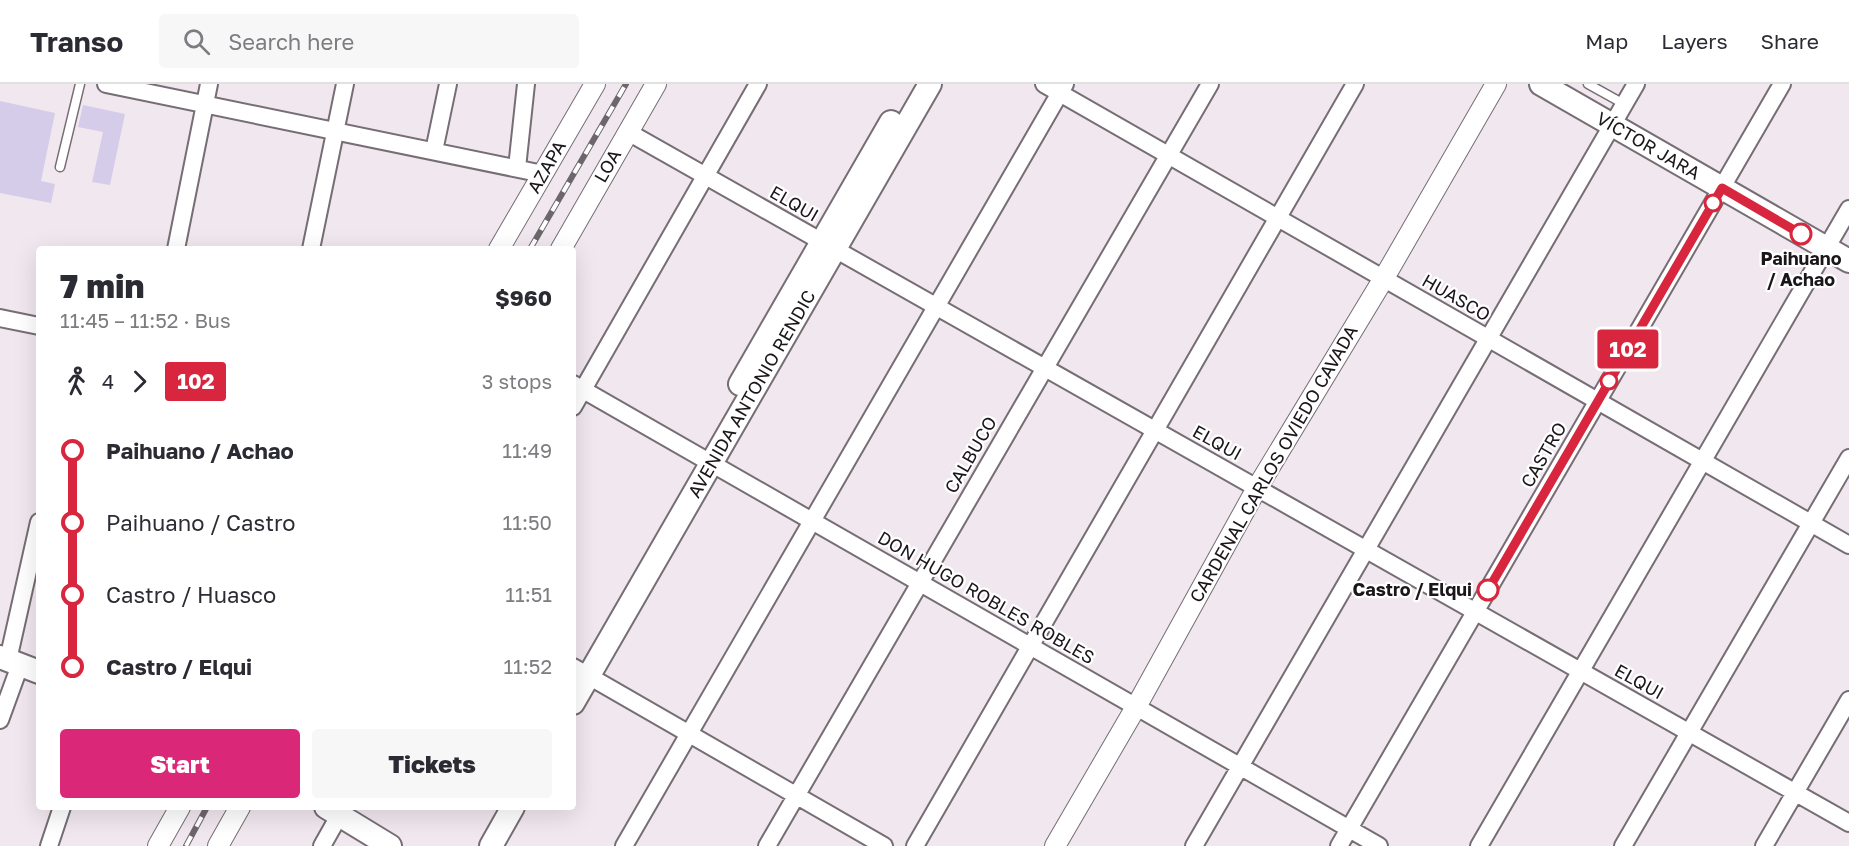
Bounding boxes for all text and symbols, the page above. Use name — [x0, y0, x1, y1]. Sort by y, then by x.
search box — [159, 14, 579, 68]
text: Transo — [30, 25, 123, 58]
icon: search — [180, 25, 213, 58]
text: Search here — [228, 28, 354, 55]
text: Map — [1585, 28, 1628, 54]
text: Layers — [1661, 28, 1728, 54]
text: Share — [1761, 28, 1819, 54]
street label: VÍCTOR JARA — [1593, 107, 1704, 184]
street label: AZAPA — [522, 136, 570, 197]
street label: LOA — [589, 145, 625, 186]
street label: ELQUI — [766, 180, 823, 226]
unlabelled marker — [1704, 194, 1722, 212]
marker: Paihuano / Achao — [1790, 223, 1812, 245]
place label: Paihuano / Achao — [1761, 247, 1842, 290]
text: 7 min — [60, 266, 144, 305]
street label: HUASCO — [1418, 269, 1495, 325]
text: $960 — [495, 284, 552, 311]
street label: AVENIDA ANTONIO RENDIC — [683, 286, 820, 501]
text: 11:45 – 11:52 · Bus — [60, 308, 231, 332]
street label: CARDENAL CARLOS OVIEDO CAVADA — [1184, 321, 1362, 606]
line badge: 102 — [1594, 330, 1662, 368]
text: 102 — [1609, 336, 1647, 362]
icon: walk — [60, 365, 93, 398]
icon: forward — [123, 365, 156, 398]
text: 102 — [177, 368, 214, 394]
text: 4 — [102, 369, 114, 393]
text: 3 stops — [482, 369, 552, 393]
unlabelled marker — [1600, 372, 1618, 390]
street label: CALBUCO — [939, 412, 1001, 497]
street label: CASTRO — [1516, 418, 1571, 491]
street label: ELQUI — [1189, 420, 1246, 465]
text: Paihuano / Achao — [106, 437, 294, 464]
text: 11:49 — [502, 438, 552, 462]
text: Paihuano / Castro — [106, 509, 296, 536]
text: 11:50 — [503, 510, 552, 534]
street label: DON HUGO ROBLES ROBLES — [874, 526, 1099, 668]
place label: Castro / Elqui — [1353, 578, 1472, 600]
marker: Castro / Elqui — [1477, 579, 1499, 601]
text: Castro / Huasco — [106, 581, 276, 608]
text: 11:51 — [505, 582, 552, 606]
text: Castro / Elqui — [106, 653, 252, 680]
text: 11:52 — [503, 654, 552, 678]
street label: ELQUI — [1611, 659, 1668, 704]
button: Start — [60, 729, 300, 798]
button: Tickets — [312, 729, 552, 798]

